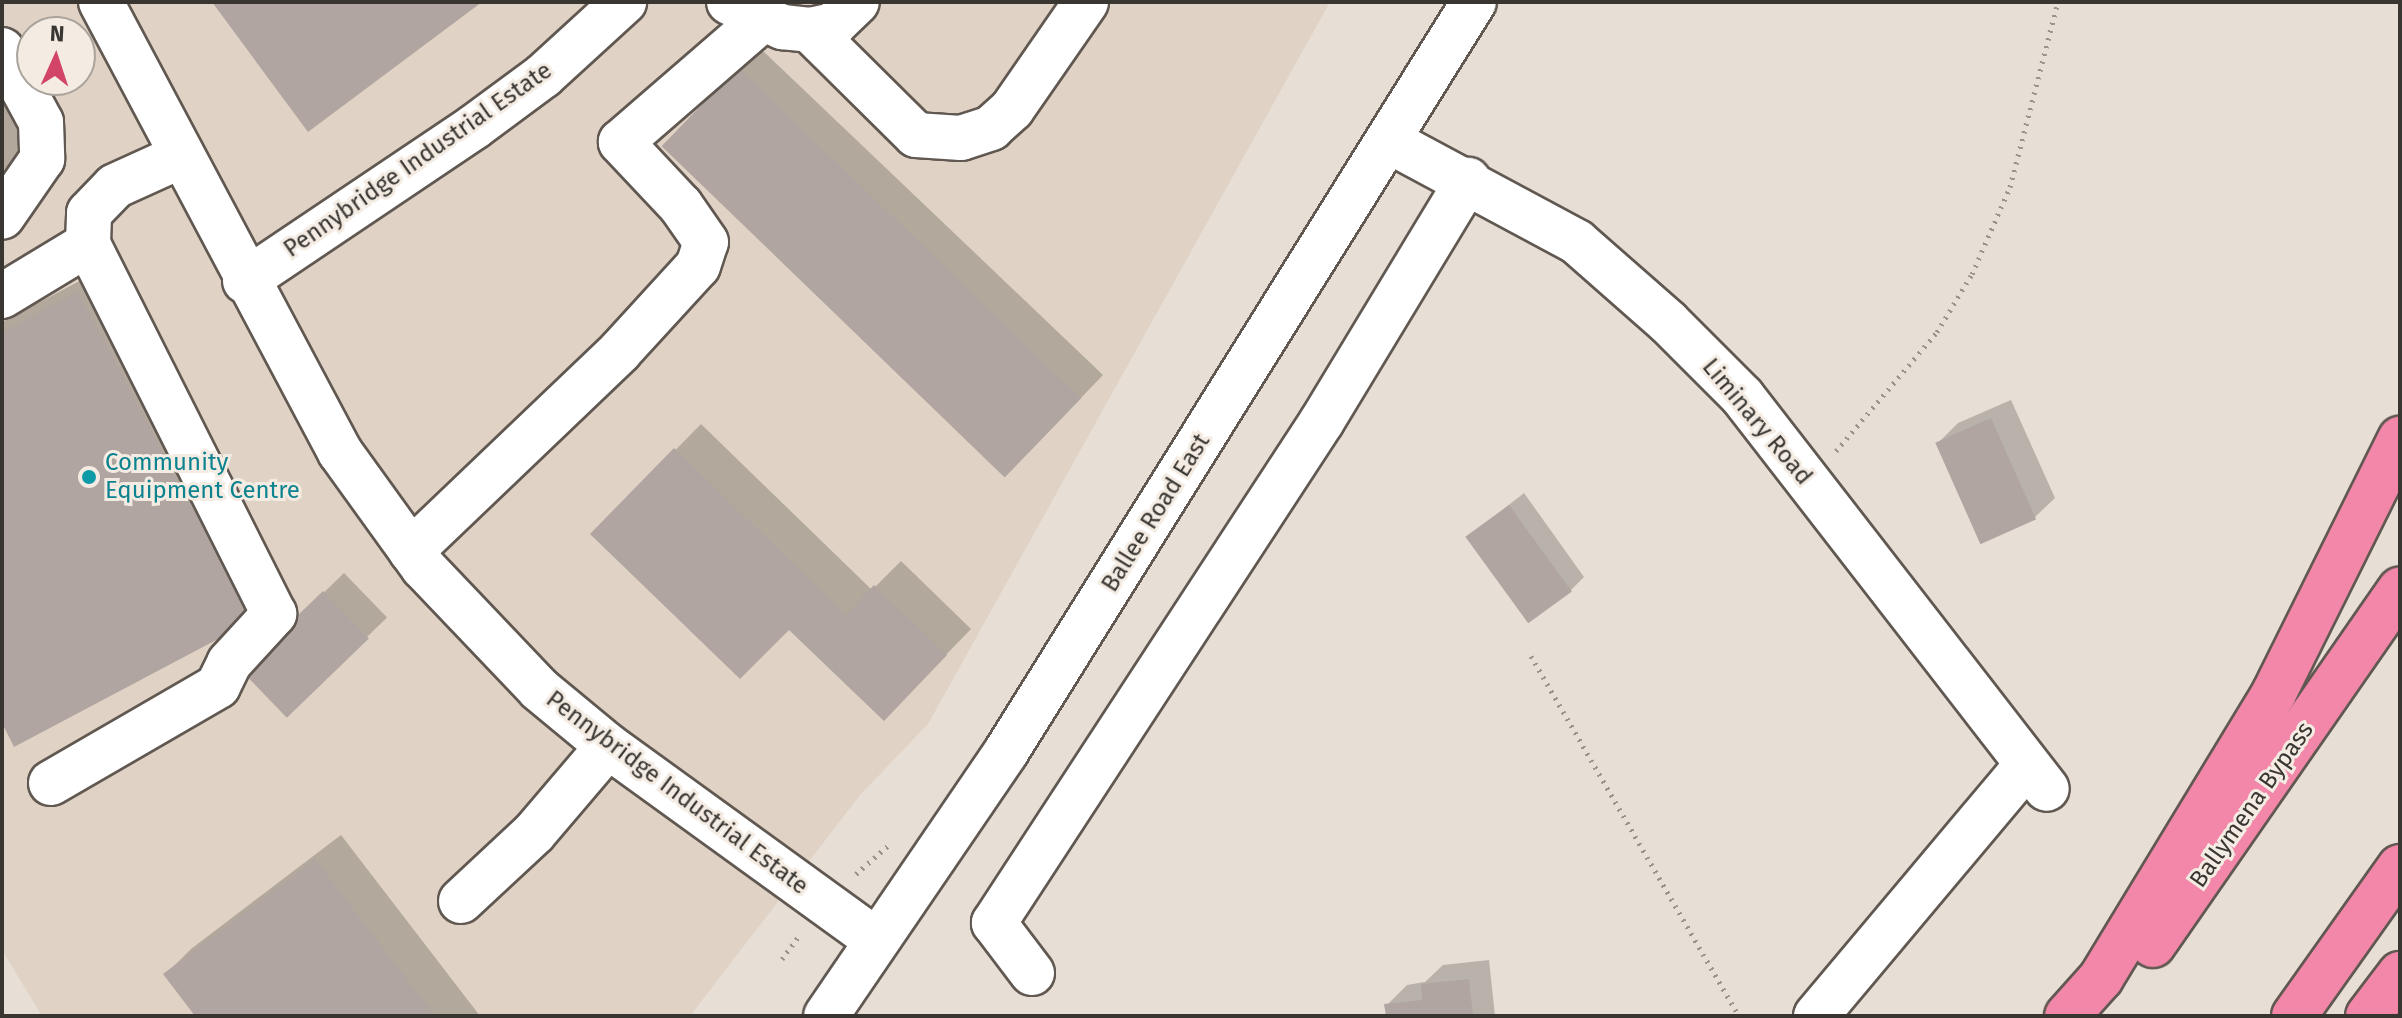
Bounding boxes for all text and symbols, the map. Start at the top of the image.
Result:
north arrow [16,16,96,96]
text: N [49,20,65,47]
street label: Pennybridge Industrial Estate [278,56,558,264]
street label: Liminary Road [1696,353,1818,491]
street label: Ballee Road East [1096,429,1216,597]
place label: Community Equipment Centre [105,449,300,505]
marker: Community Equipment Centre [80,468,98,486]
street label: Pennybridge Industrial Estate [540,685,814,901]
street label: Ballymena Bypass [2184,717,2320,893]

